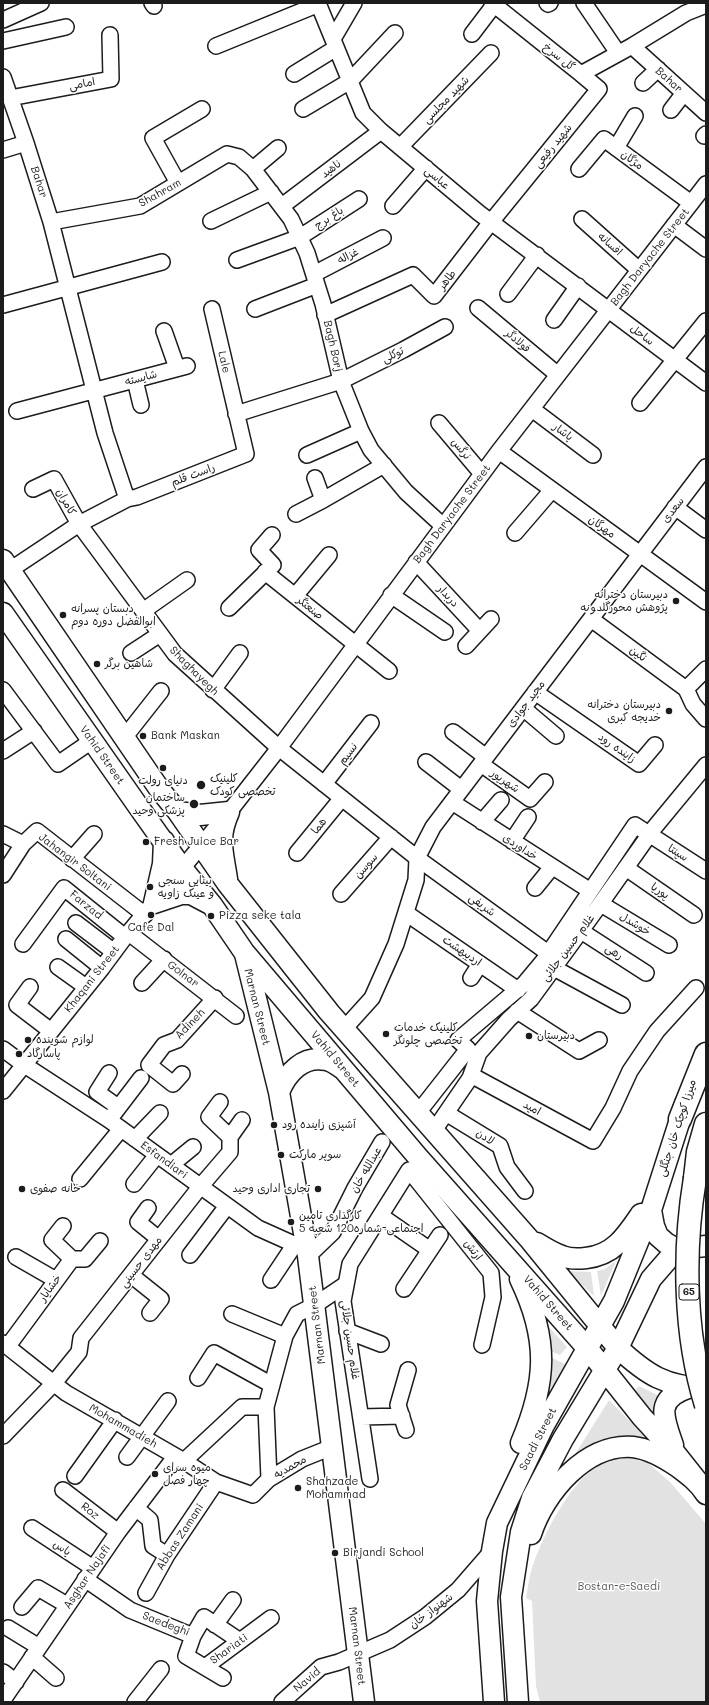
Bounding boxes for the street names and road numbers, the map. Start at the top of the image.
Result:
street label: گل سرخ [540,40,578,74]
street label: Bahar [653,64,685,96]
street label: شهید مجلسی [420,73,472,127]
street label: امامی [68,75,96,93]
street label: شهید رفیعی [531,121,575,171]
street label: مژگان [618,148,646,172]
street label: ناهید [318,157,344,181]
street label: عباسی [422,164,452,192]
street label: Bahar [28,165,50,199]
street label: Shahram [136,176,184,210]
street label: باغ برج [312,204,346,232]
street label: Bagh Daryache Street [608,206,692,308]
street label: افسانه [595,230,625,258]
street label: غزاله [335,245,361,267]
street label: طاهر [435,267,459,293]
street label: Bagh Borj [321,319,345,373]
street label: ساحل [627,322,657,348]
street label: فولادگر [503,327,533,355]
street label: توکلی [380,344,406,366]
street label: Lale [215,350,233,374]
street label: شایسته [123,367,159,389]
street label: یاشار [550,420,576,444]
street label: نرگس [448,436,474,462]
street label: راست قلم [169,461,217,489]
street label: Bagh Daryache Street [411,462,493,566]
street label: کامران [53,486,79,518]
street label: سعدی [659,495,687,525]
street label: مهرگان [586,513,618,541]
street label: دربدار [434,582,462,610]
street label: صنعتگر [294,593,326,623]
street label: نگین [627,643,649,665]
street label: Shaghayegh [167,644,221,698]
street label: مجید جوادی [504,678,548,730]
street label: Vahid Street [77,723,127,787]
street label: زاینده رود [596,730,638,766]
street label: نسیم [336,740,360,768]
street label: شهریور [488,766,522,796]
street label: هما [308,815,330,837]
street label: Jahangir Soltani [36,830,114,894]
street label: خداوردی [500,831,540,863]
street label: سپنتا [665,842,691,864]
street label: سوسن [351,851,381,881]
street label: پوریا [648,880,672,902]
street label: Farzad [67,888,105,922]
street label: شریفی [466,891,498,919]
street label: خوشدل [617,910,653,938]
street label: غلام حسین جلائی [539,912,597,984]
street label: اردیبهشت [440,933,484,969]
street label: رهی [603,941,625,963]
street label: Khaqani Street [62,943,122,1015]
street label: Golnar [165,958,201,990]
street label: Marnan Street [241,967,273,1047]
street label: Adineh [172,1006,208,1042]
street label: Vahid Street [308,1028,362,1090]
street label: میرزا کوچک خان جنگلی [655,1078,699,1178]
street label: امید [521,1098,543,1118]
street label: لادن [473,1126,497,1148]
street label: Esfandiari [138,1139,190,1181]
street label: عبدالله خان [348,1145,384,1195]
street label: مهدی حسینی [117,1234,165,1290]
street label: ارتش [461,1237,485,1263]
street label: خشایار [36,1272,64,1304]
street label: Vahid Street [520,1273,576,1333]
road number: 65 [679,1284,699,1300]
street label: Marnan Street [306,1285,328,1365]
street label: غلام حسین جلائی [338,1299,362,1381]
street label: Mohammadieh [87,1401,159,1451]
street label: Saadi Street [517,1405,559,1473]
street label: محمدیه [271,1453,309,1481]
street label: Roz [78,1500,102,1522]
street label: Abbas Zamani [154,1501,206,1573]
street label: یاس [51,1537,73,1559]
street label: Asghar Najafi [61,1542,113,1612]
street label: شهنواز خان [407,1590,455,1632]
street label: Marnan Street [346,1606,368,1686]
street label: Saedeghi [140,1609,192,1639]
street label: Shariati [208,1631,250,1667]
street label: Navid [291,1665,323,1695]

